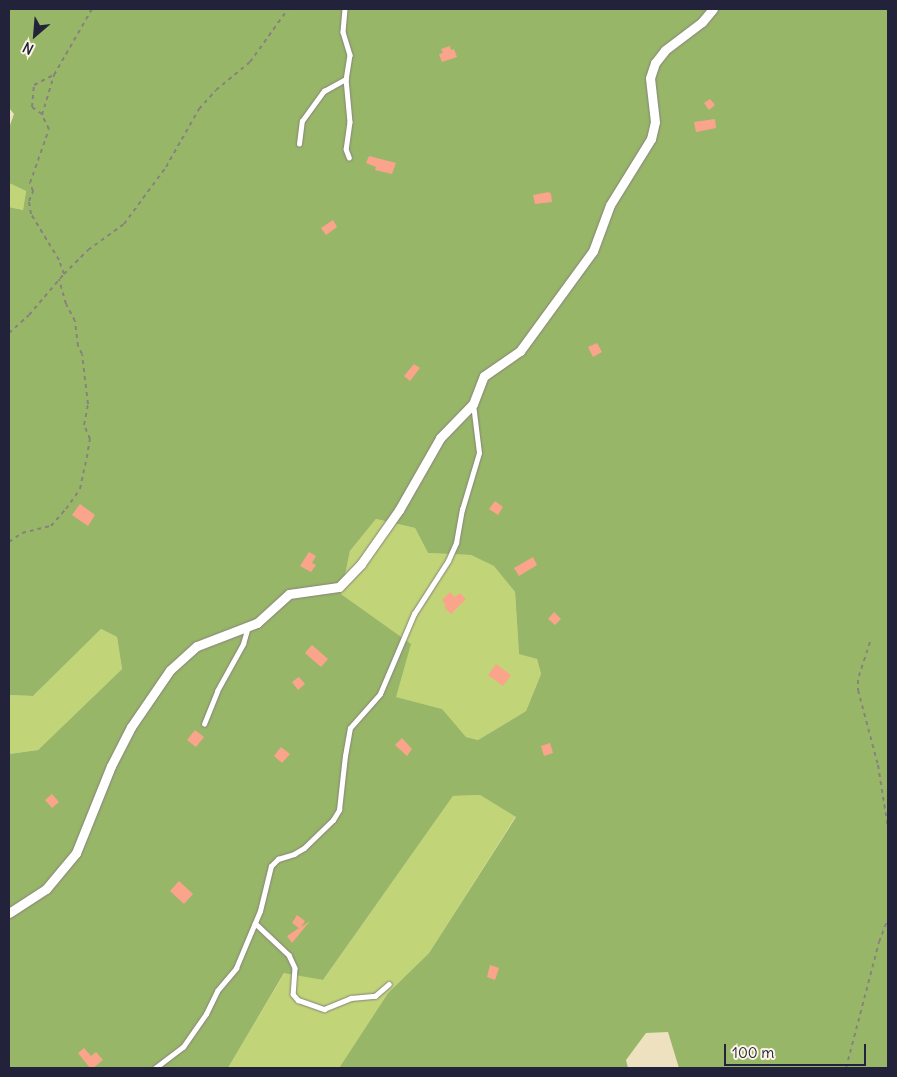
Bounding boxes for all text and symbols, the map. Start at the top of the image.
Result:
north arrow [10,10,60,60]
text: N [20,38,37,59]
scale bar [727,1034,870,1066]
text: 100 m [732,1043,774,1062]

